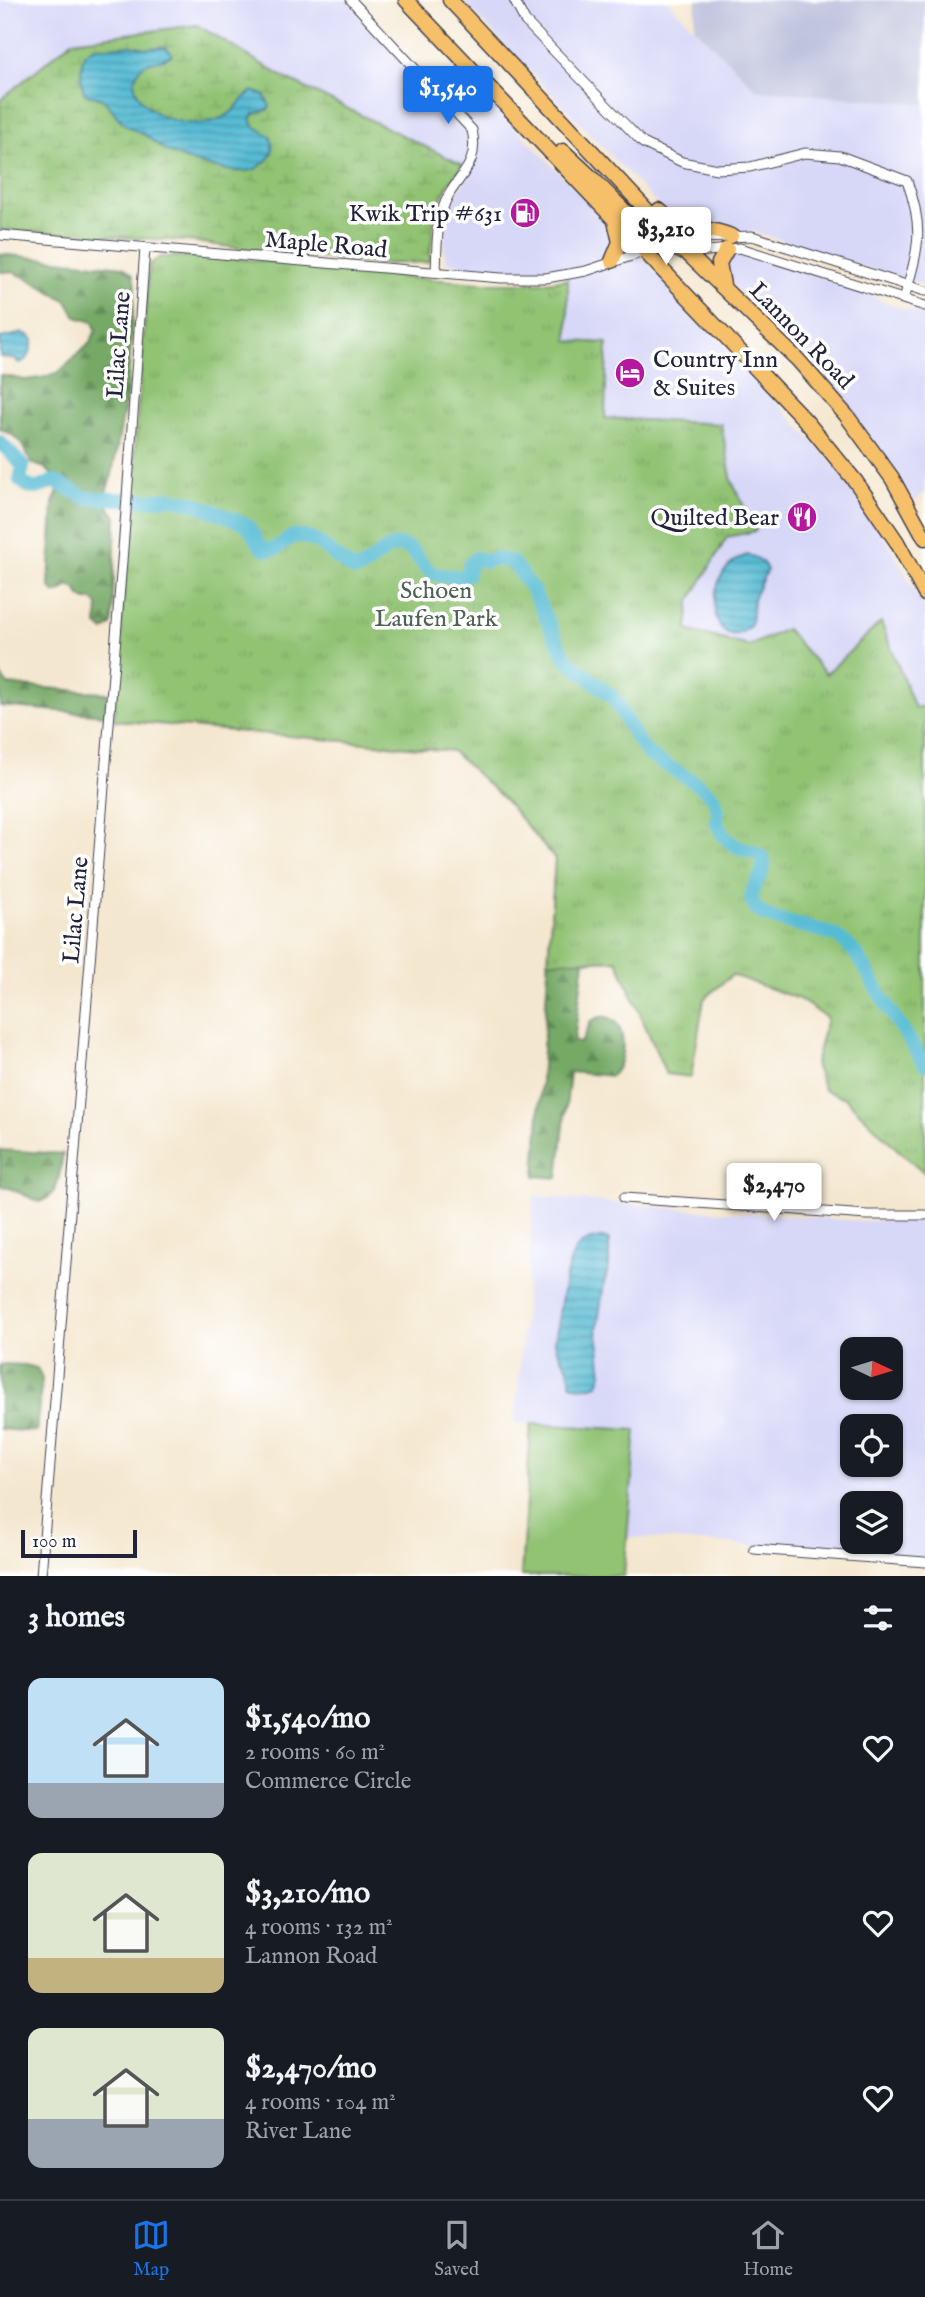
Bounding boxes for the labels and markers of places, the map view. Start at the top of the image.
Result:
pin: $1,540 [391,66,505,126]
fuel station icon: Kwik Trip #631 [508,196,542,230]
place label: Kwik Trip #631 [349,199,502,230]
pin: $3,210 [609,208,723,267]
place label: Country Inn & Suites [653,345,778,404]
hotel icon: Country Inn & Suites [613,356,647,390]
restaurant icon: Quilted Bear [785,500,819,534]
place label: Quilted Bear [651,503,779,534]
pin: $2,470 [717,1164,831,1223]

